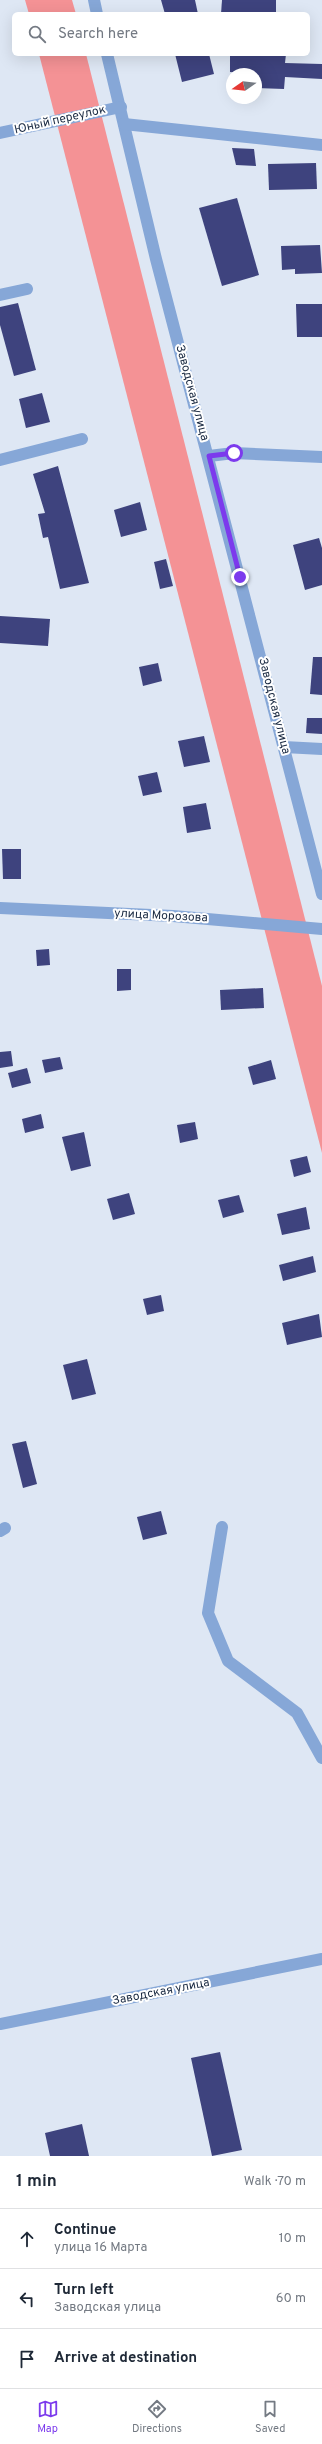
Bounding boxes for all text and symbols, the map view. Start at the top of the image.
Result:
search box [12,12,310,56]
icon: search [26,23,48,45]
text: Search here [58,25,138,44]
north arrow [226,68,262,104]
street label: Юный переулок [13,102,107,138]
street label: Заводская улица [171,343,213,443]
route start [225,444,243,462]
route end [231,568,249,586]
street label: Заводская улица [254,656,294,756]
street label: улица Морозова [114,906,208,926]
street label: Заводская улица [111,1975,211,2009]
text: 1 min [16,2171,57,2193]
text: Walk · 70 m [244,2174,306,2190]
text: Continue [54,2221,116,2240]
icon: ahead [16,2228,38,2250]
text: 10 m [279,2231,306,2247]
text: улица 16 Марта [54,2240,147,2256]
text: Turn left [54,2281,114,2300]
icon: left [16,2288,38,2310]
text: 60 m [276,2291,306,2307]
text: Заводская улица [54,2300,161,2316]
icon: arrive [16,2348,38,2370]
text: Arrive at destination [54,2349,197,2368]
tab: Map [37,2398,59,2436]
tab: Directions [132,2398,182,2436]
tab: Saved [255,2398,285,2436]

